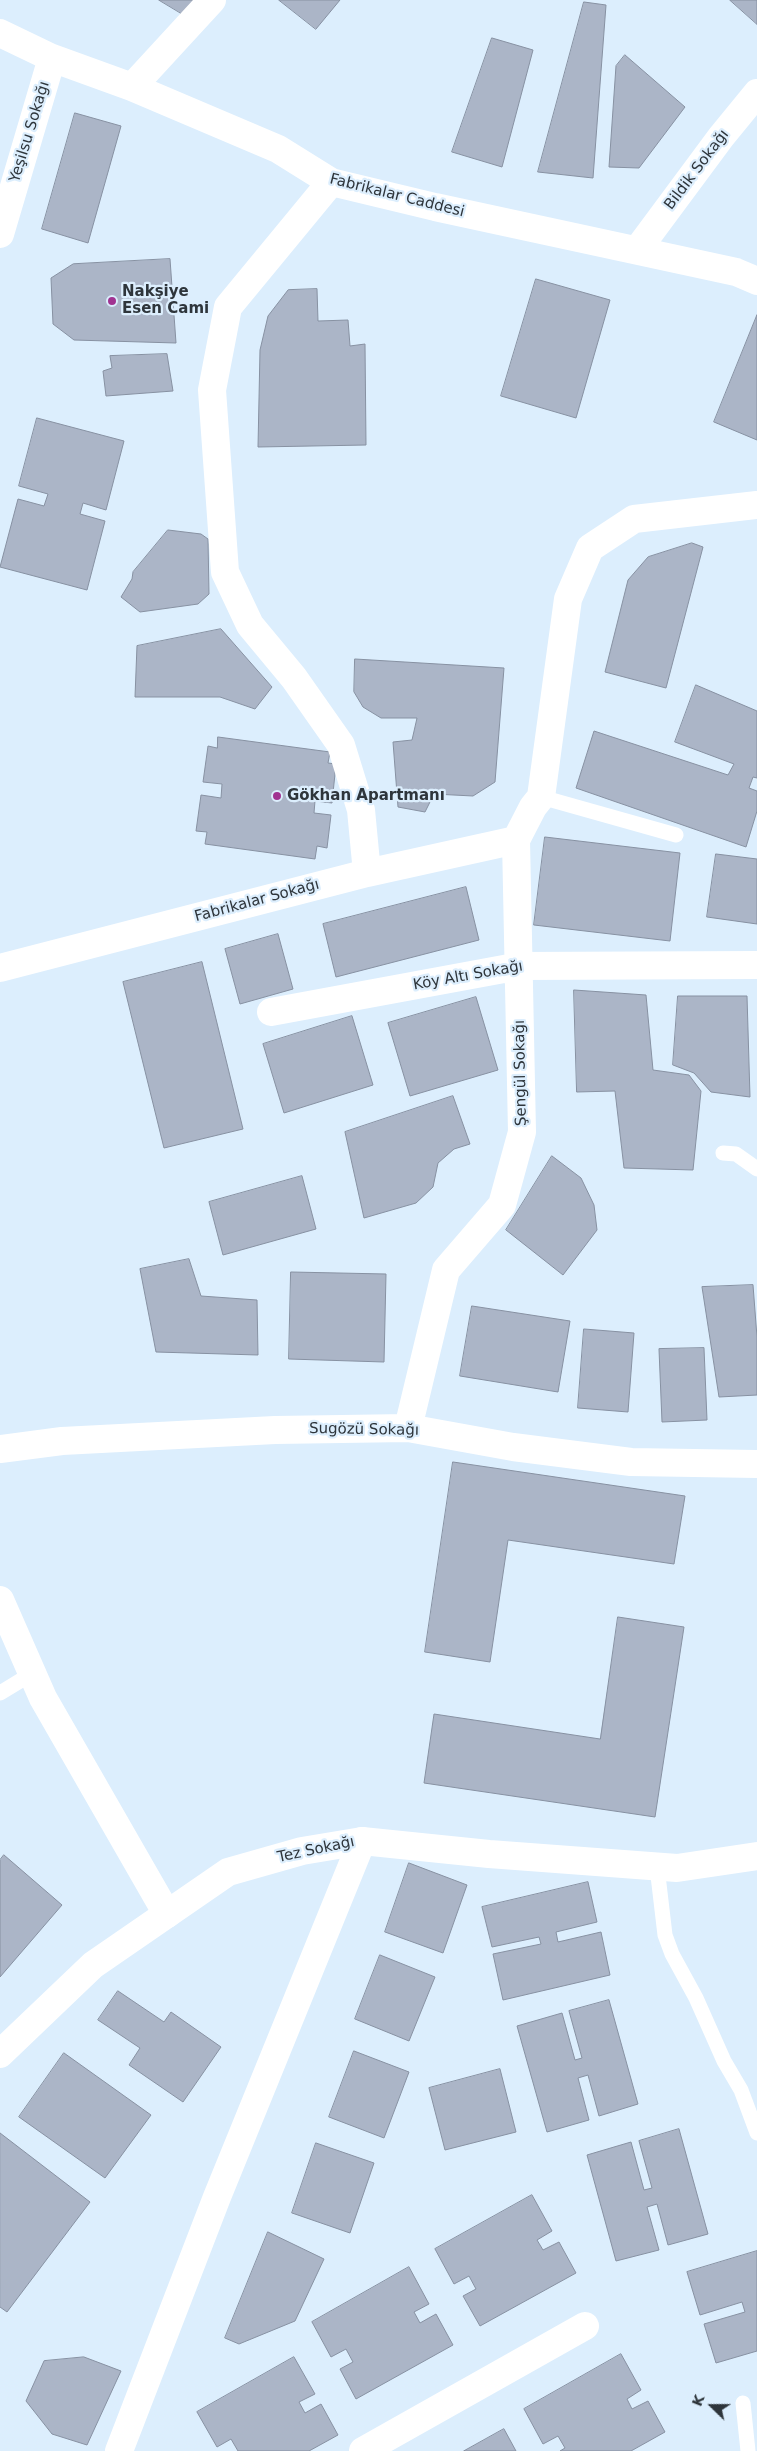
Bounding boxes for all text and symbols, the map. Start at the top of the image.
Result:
street label: Yeşilsu Sokağı [6,79,54,185]
street label: Bildik Sokağı [661,126,733,214]
street label: Fabrikalar Caddesi [328,171,466,221]
place label: Nakşiye Esen Cami [122,283,209,318]
marker: Nakşiye Esen Cami [106,295,118,307]
place label: Gökhan Apartmanı [287,787,445,805]
marker: Gökhan Apartmanı [271,790,283,802]
street label: Fabrikalar Sokağı [193,876,321,926]
street label: Köy Altı Sokağı [412,957,524,995]
street label: Şengül Sokağı [511,1020,531,1126]
street label: Sugözü Sokağı [309,1420,419,1440]
street label: Tez Sokağı [276,1833,356,1867]
north arrow [687,2381,737,2431]
text: K [689,2392,708,2408]

